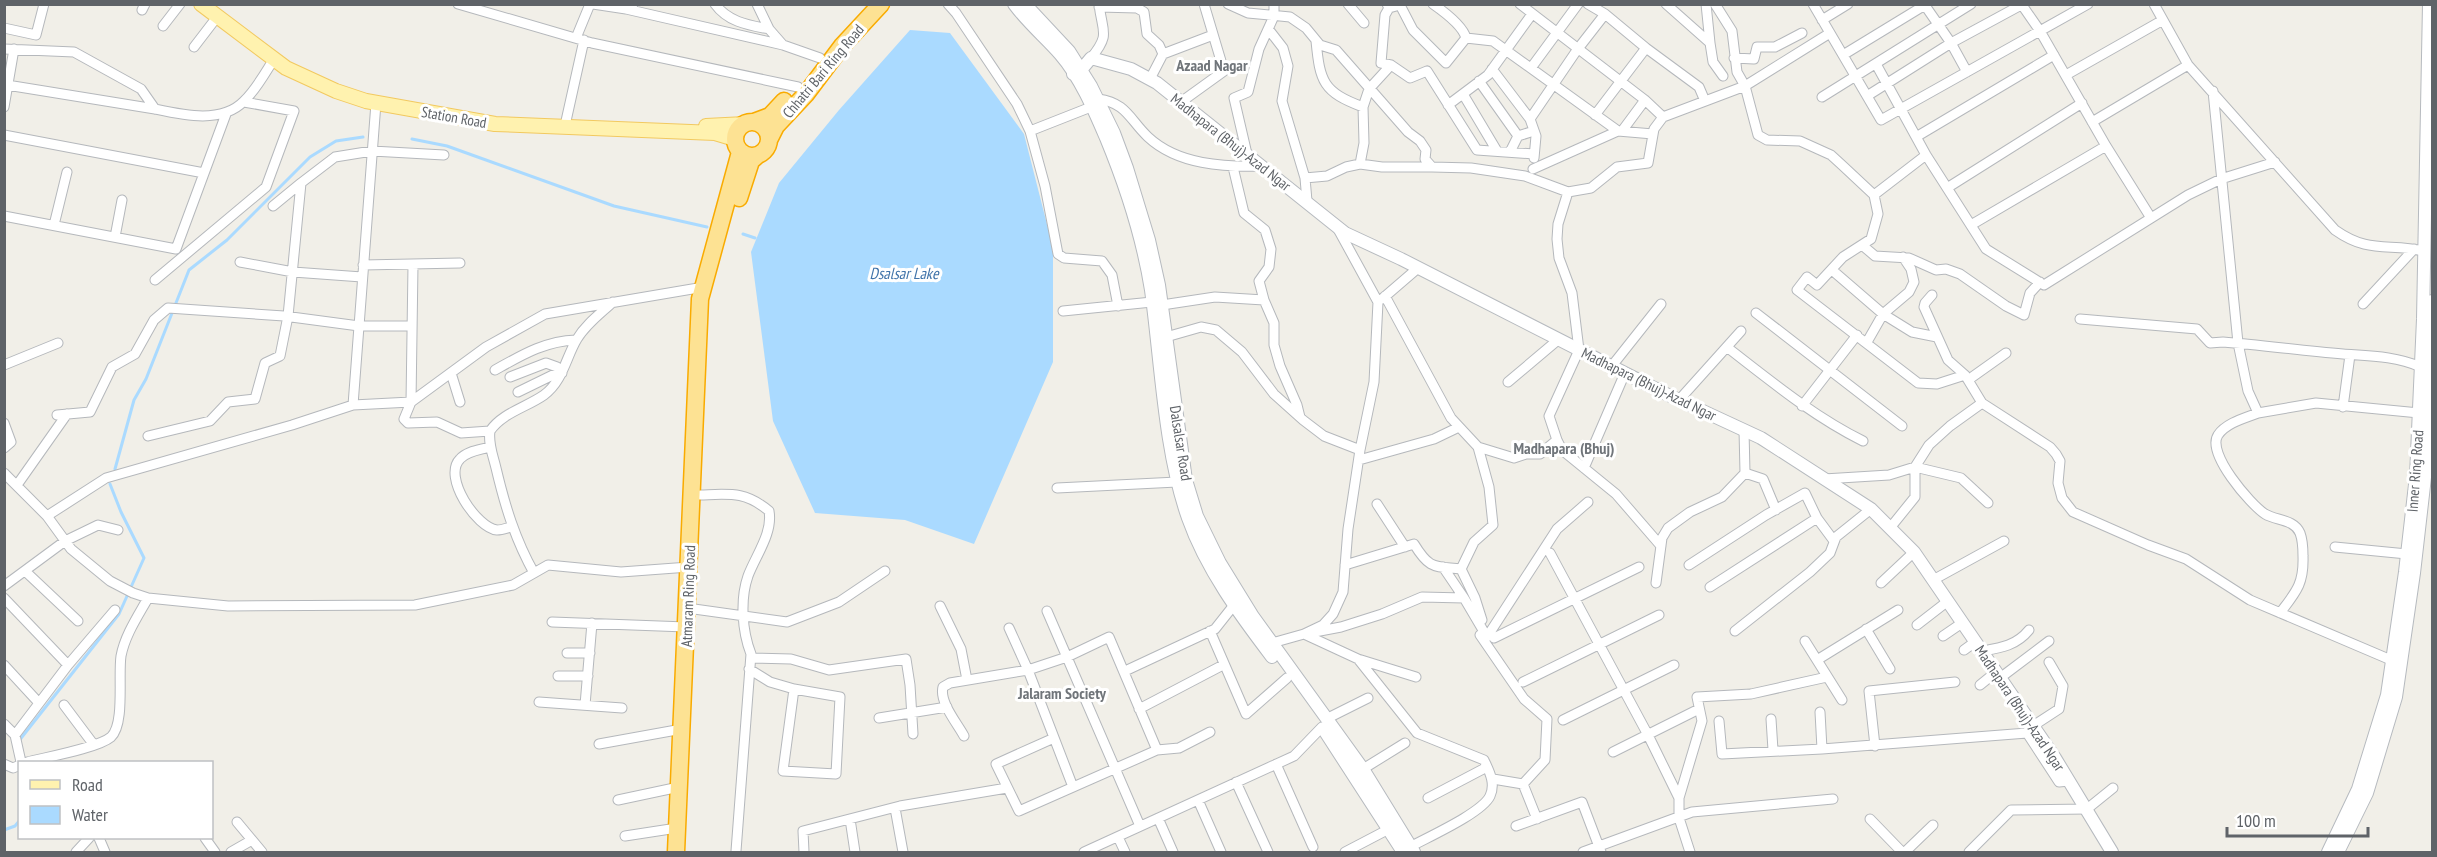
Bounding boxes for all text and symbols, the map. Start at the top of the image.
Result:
street label: Chhatri Bari Ring Road [778,20,868,122]
district label: Azaad Nagar [1175,55,1248,75]
street label: Madhapara (Bhuj)-Azad Ngar [1167,89,1296,196]
street label: Station Road [420,102,488,132]
water label: Dsalsar Lake [870,263,940,283]
street label: Madhapara (Bhuj)-Azad Ngar [1578,343,1720,425]
street label: Dalsalsar Road [1166,404,1196,482]
street label: Inner Ring Road [2403,429,2427,513]
district label: Madhapara (Bhuj) [1513,438,1615,458]
street label: Atmaram Ring Road [677,545,699,647]
street label: Madhapara (Bhuj)-Azad Ngar [1971,641,2070,775]
district label: Jalaram Society [1017,683,1107,703]
legend [18,761,213,839]
text: Road [72,773,103,796]
scale bar [2227,800,2368,838]
text: Water [72,803,108,826]
text: 100 m [2236,809,2276,832]

